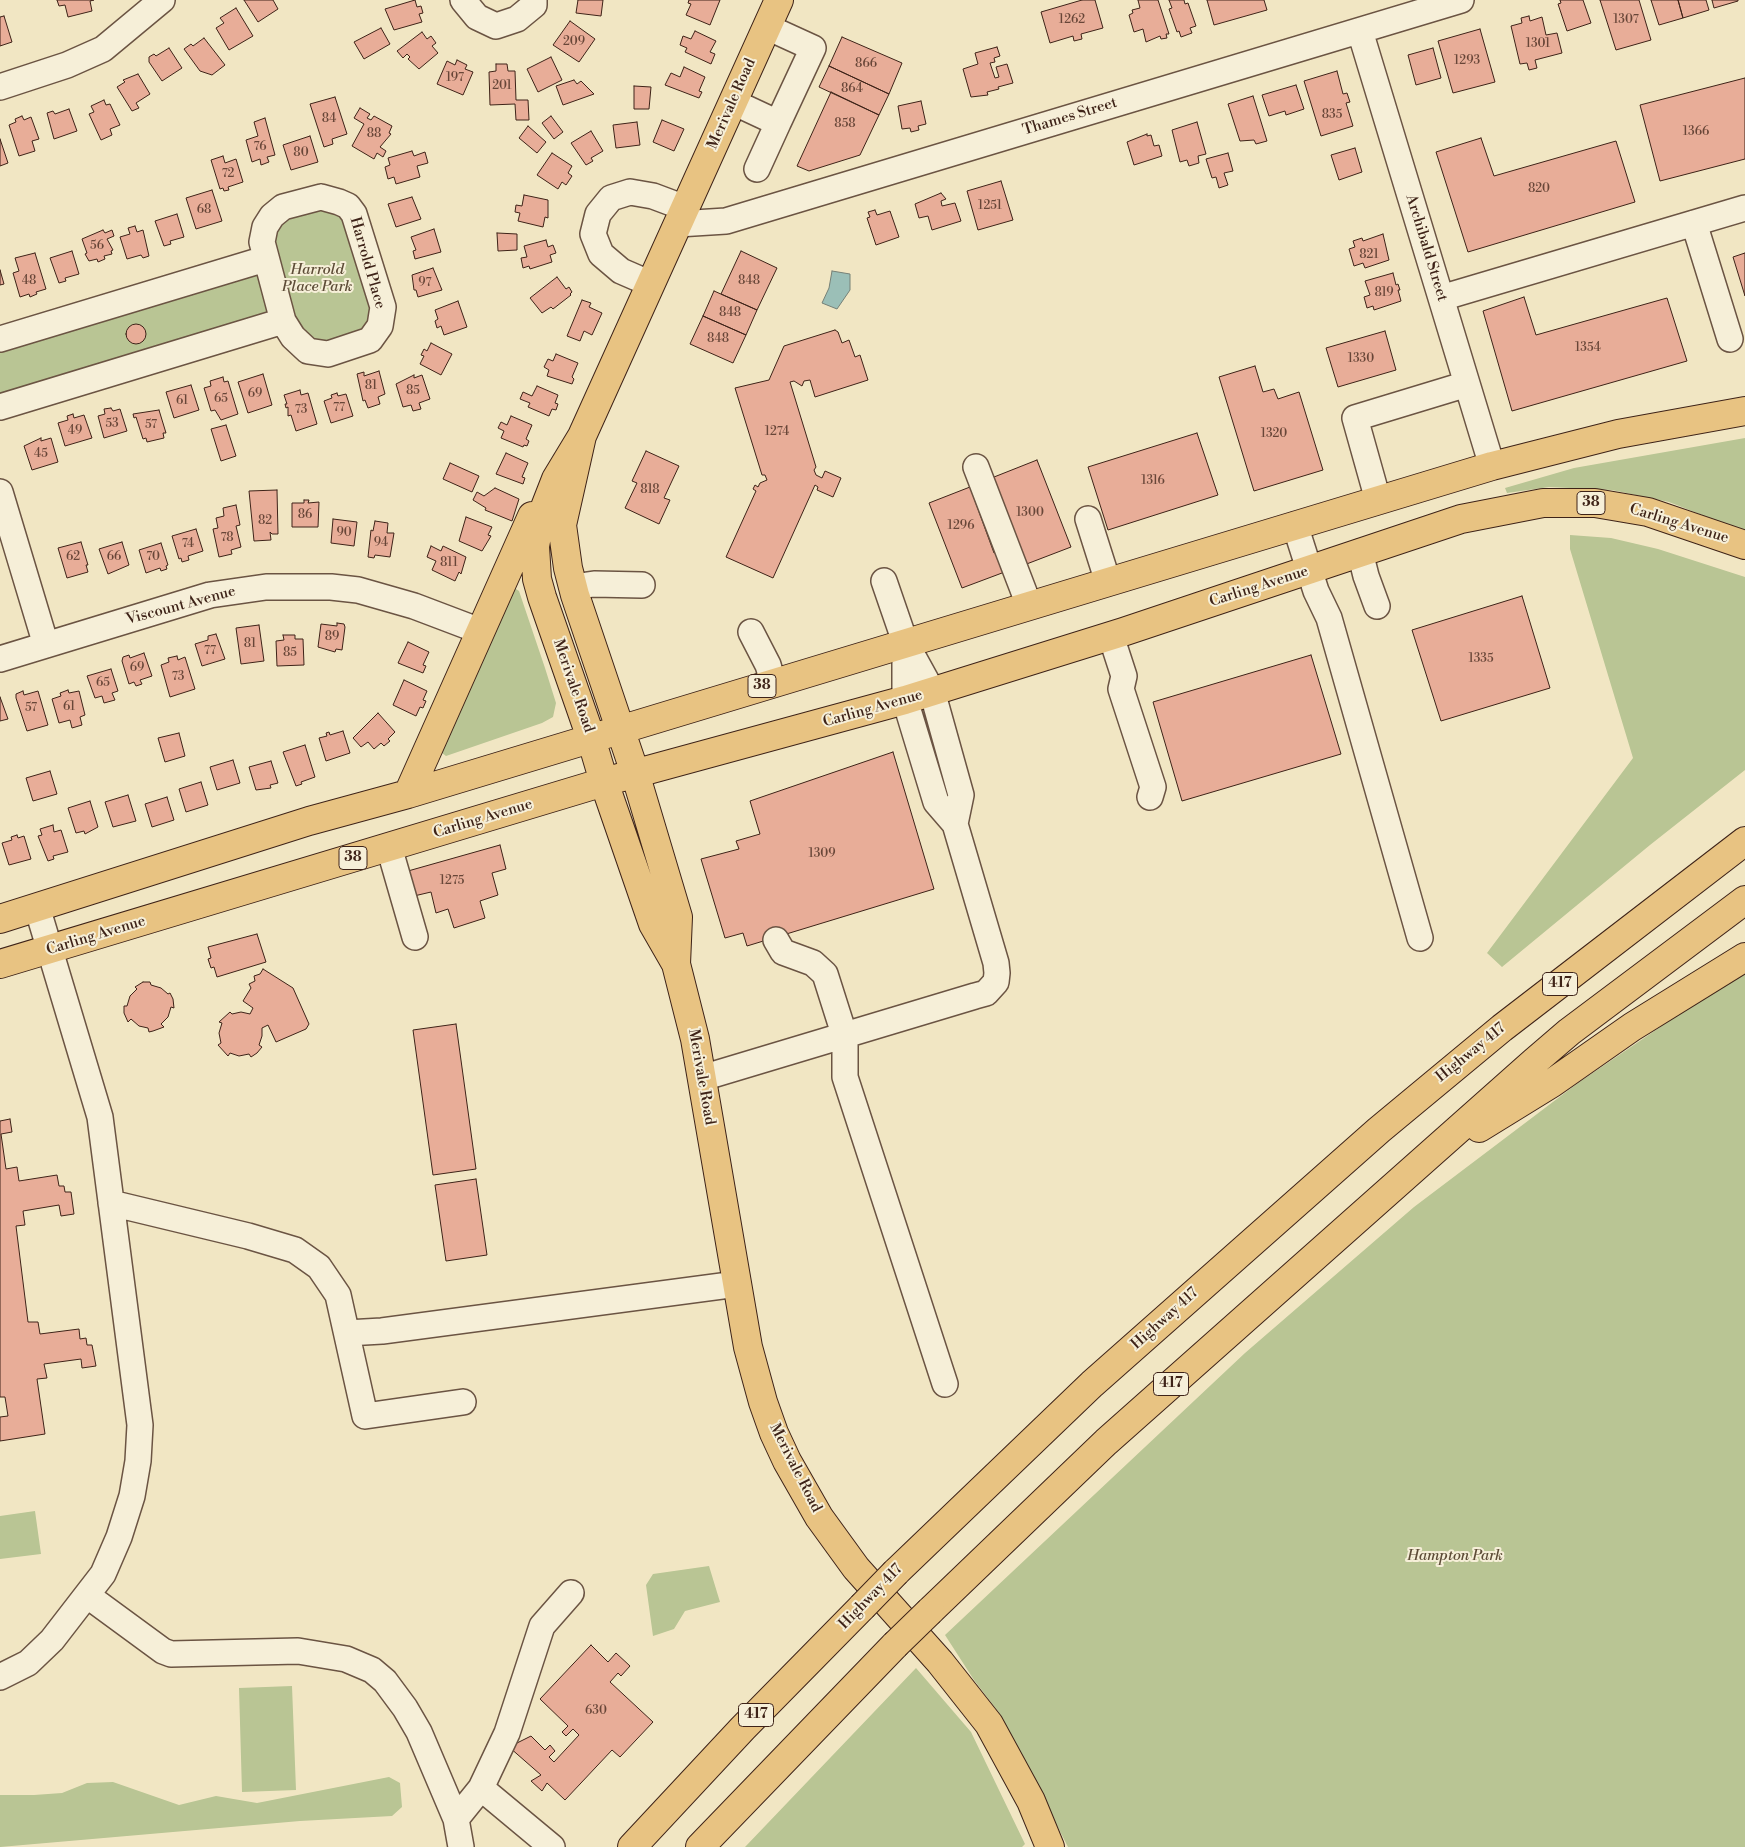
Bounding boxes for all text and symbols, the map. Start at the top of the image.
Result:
house number: 1262 [1059,13,1085,27]
house number: 1307 [1613,13,1639,27]
house number: 209 [563,35,585,49]
house number: 1301 [1526,37,1550,51]
house number: 1293 [1454,54,1480,68]
street label: Merivale Road [704,56,760,152]
house number: 866 [855,57,877,71]
house number: 197 [446,71,464,85]
house number: 201 [492,79,512,93]
house number: 864 [841,82,863,96]
street label: Thames Street [1021,94,1119,140]
house number: 835 [1322,108,1342,122]
house number: 84 [322,112,336,126]
house number: 858 [834,117,856,131]
house number: 1366 [1683,125,1709,139]
house number: 88 [367,127,381,141]
house number: 76 [254,140,266,154]
house number: 80 [293,146,309,160]
house number: 72 [222,167,234,181]
house number: 820 [1528,182,1550,196]
street label: Archibald Street [1401,192,1451,304]
house number: 1251 [978,199,1002,213]
house number: 68 [197,203,211,217]
street label: Harrold Place [345,215,389,311]
house number: 56 [90,239,104,253]
house number: 821 [1359,248,1379,262]
park label: Harrold Place Park [282,261,352,296]
house number: 48 [22,274,36,288]
house number: 848 [738,274,760,288]
house number: 97 [418,276,432,290]
house number: 819 [1374,286,1394,300]
house number: 848 [719,306,741,320]
house number: 848 [707,332,729,346]
house number: 1354 [1575,341,1601,355]
house number: 1330 [1348,352,1374,366]
house number: 81 [365,379,377,393]
house number: 85 [406,384,420,398]
house number: 69 [248,387,262,401]
house number: 65 [214,392,228,406]
house number: 61 [176,394,188,408]
house number: 77 [333,401,345,415]
house number: 73 [295,403,307,417]
house number: 53 [105,417,119,431]
house number: 57 [145,418,157,432]
house number: 49 [68,424,82,438]
house number: 1274 [765,425,789,439]
house number: 1320 [1261,427,1287,441]
house number: 45 [34,447,48,461]
house number: 1316 [1141,474,1165,488]
house number: 818 [640,483,660,497]
road number: 38 [1577,492,1605,514]
street label: Carling Avenue [1627,500,1731,548]
house number: 1300 [1016,506,1044,520]
house number: 86 [298,508,312,522]
house number: 82 [258,514,272,528]
house number: 1296 [948,519,974,533]
house number: 90 [336,526,352,540]
house number: 78 [220,531,234,545]
house number: 94 [374,536,388,550]
house number: 74 [182,537,194,551]
house number: 62 [66,550,80,564]
house number: 66 [107,550,121,564]
house number: 70 [146,550,160,564]
house number: 811 [440,556,458,570]
street label: Carling Avenue [1207,563,1311,611]
street label: Viscount Avenue [124,583,238,629]
house number: 89 [325,630,339,644]
house number: 81 [244,637,256,651]
street label: Merivale Road [549,637,597,735]
house number: 77 [204,644,216,658]
house number: 85 [283,646,297,660]
house number: 1335 [1468,652,1494,666]
house number: 69 [130,661,144,675]
house number: 73 [172,670,184,684]
road number: 38 [748,674,776,698]
house number: 65 [96,676,110,690]
street label: Carling Avenue [821,686,925,732]
house number: 61 [63,700,75,714]
house number: 57 [25,701,37,715]
street label: Carling Avenue [431,795,535,843]
road number: 38 [339,846,367,870]
house number: 1309 [808,847,836,861]
house number: 1275 [440,874,464,888]
street label: Carling Avenue [44,912,148,960]
road number: 417 [1542,972,1578,996]
street label: Highway 417 [1433,1020,1509,1086]
street label: Merivale Road [684,1027,718,1127]
street label: Highway 417 [1128,1284,1202,1354]
road number: 417 [1154,1372,1188,1396]
street label: Merivale Road [765,1420,825,1516]
park label: Hampton Park [1407,1547,1503,1565]
street label: Highway 417 [835,1561,907,1633]
house number: 630 [585,1704,607,1718]
road number: 417 [738,1704,774,1726]

